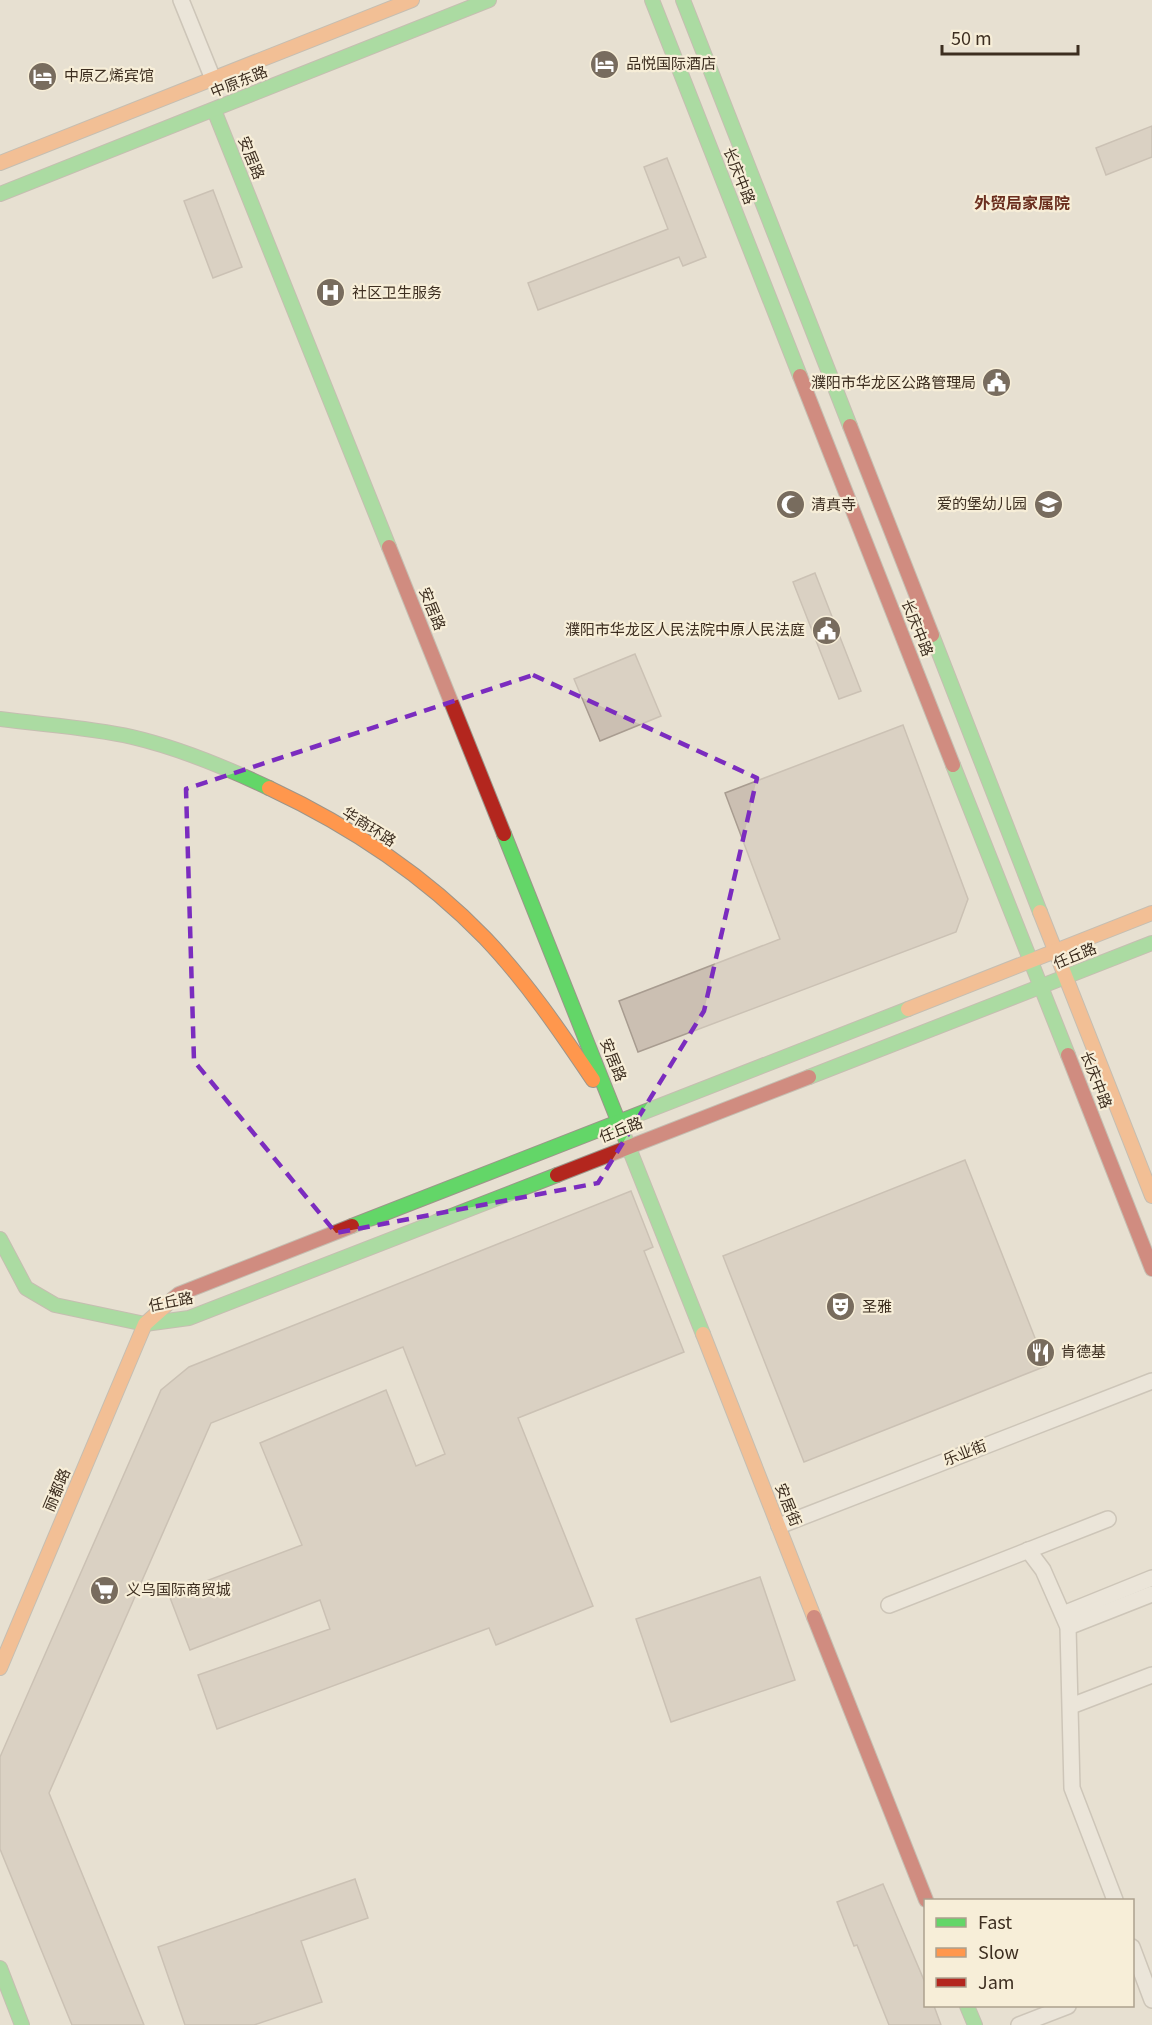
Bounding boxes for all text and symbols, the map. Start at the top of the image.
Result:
scale bar [942,18,1078,56]
text: 50 m [951,24,992,50]
hotel icon: 品悦国际酒店 [589,48,621,80]
place label: 品悦国际酒店 [626,52,716,73]
hotel icon: 中原乙烯宾馆 [27,60,59,92]
street label: 中原东路 [207,60,270,102]
place label: 中原乙烯宾馆 [64,64,154,85]
street label: 安居路 [234,133,271,182]
street label: 长庆中路 [719,144,761,207]
district label: 外贸局家属院 [974,190,1070,214]
hospital icon: 社区卫生服务 [315,277,347,309]
place label: 社区卫生服务 [352,281,442,302]
public building icon: 濮阳市华龙区公路管理局 [981,367,1013,399]
place label: 濮阳市华龙区公路管理局 [811,371,976,392]
school or university icon: 爱的堡幼儿园 [1032,488,1064,520]
mosque icon: 清真寺 [774,489,806,521]
place label: 爱的堡幼儿园 [937,492,1027,513]
place label: 清真寺 [811,493,856,514]
street label: 安居路 [415,584,452,633]
street label: 长庆中路 [897,596,939,659]
public building icon: 濮阳市华龙区人民法院中原人民法庭 [810,614,842,646]
place label: 濮阳市华龙区人民法院中原人民法庭 [565,618,805,639]
street label: 华商环路 [339,801,401,851]
street label: 任丘路 [1050,936,1099,973]
street label: 安居路 [596,1035,633,1084]
street label: 长庆中路 [1077,1048,1118,1111]
street label: 任丘路 [596,1111,645,1146]
street label: 任丘路 [147,1286,195,1315]
theatre icon: 圣雅 [825,1291,857,1323]
place label: 圣雅 [862,1295,892,1316]
restaurant icon: 肯德基 [1024,1336,1056,1368]
place label: 肯德基 [1061,1340,1106,1361]
street label: 乐业街 [940,1434,989,1469]
street label: 丽都路 [37,1465,74,1514]
street label: 安居街 [771,1480,808,1529]
supermarket icon: 义乌国际商贸城 [89,1574,121,1606]
place label: 义乌国际商贸城 [126,1578,231,1599]
legend [924,1899,1134,2007]
text: Fast [978,1908,1012,1934]
text: Slow [978,1938,1019,1964]
text: Jam [978,1968,1014,1994]

